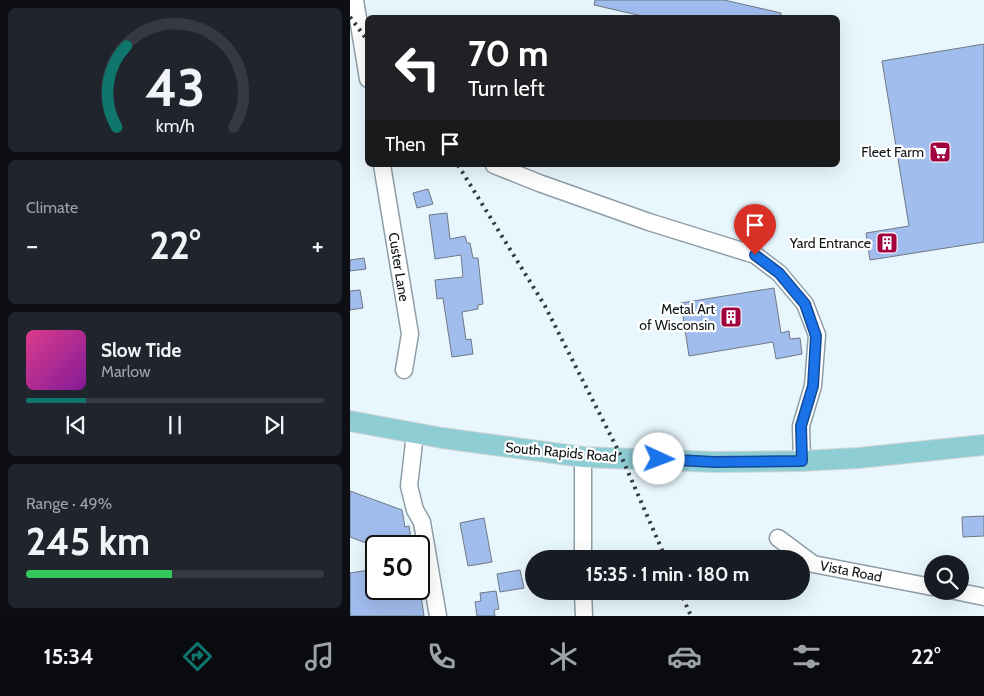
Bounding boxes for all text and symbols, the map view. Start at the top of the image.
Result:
text: 70 m [468,32,549,75]
icon: left [385,35,450,100]
text: 43 [145,56,205,119]
text: Turn left [468,75,545,102]
text: km/h [155,115,195,136]
icon: arrive [436,130,464,158]
text: Then [385,133,426,156]
supermarket icon: Fleet Farm [928,140,952,164]
place label: Fleet Farm [861,143,924,161]
text: Climate [26,198,78,217]
pin [734,204,776,255]
icon: arrive [741,211,769,239]
text: 22° [149,222,201,269]
text: − [26,228,38,262]
text: + [312,228,324,262]
street label: Custer Lane [385,231,413,303]
building icon: Yard Entrance [875,231,899,255]
place label: Yard Entrance [789,234,871,252]
place label: Metal Art of Wisconsin [639,300,715,334]
building icon: Metal Art of Wisconsin [719,305,743,329]
text: Slow Tide [101,339,181,362]
text: Marlow [101,362,151,381]
icon: previous [62,411,90,439]
icon: pause [161,411,189,439]
icon: next [260,411,288,439]
position arrow [632,432,684,484]
street label: South Rapids Road [505,438,617,466]
text: Range · 49% [26,494,112,513]
text: 245 km [26,518,150,565]
speed limit sign: 50 [365,535,430,600]
map controls [924,555,969,600]
button: search [924,555,969,600]
street label: Vista Road [818,556,884,586]
text: 15:35 · 1 min · 180 m [586,563,749,586]
icon: directions [180,639,215,674]
icon: music [302,639,337,674]
icon: phone [424,639,459,674]
icon: climate [546,639,581,674]
icon: car [667,639,702,674]
icon: filters [789,639,824,674]
text: 15:34 [43,643,94,670]
text: 22° [911,643,941,670]

